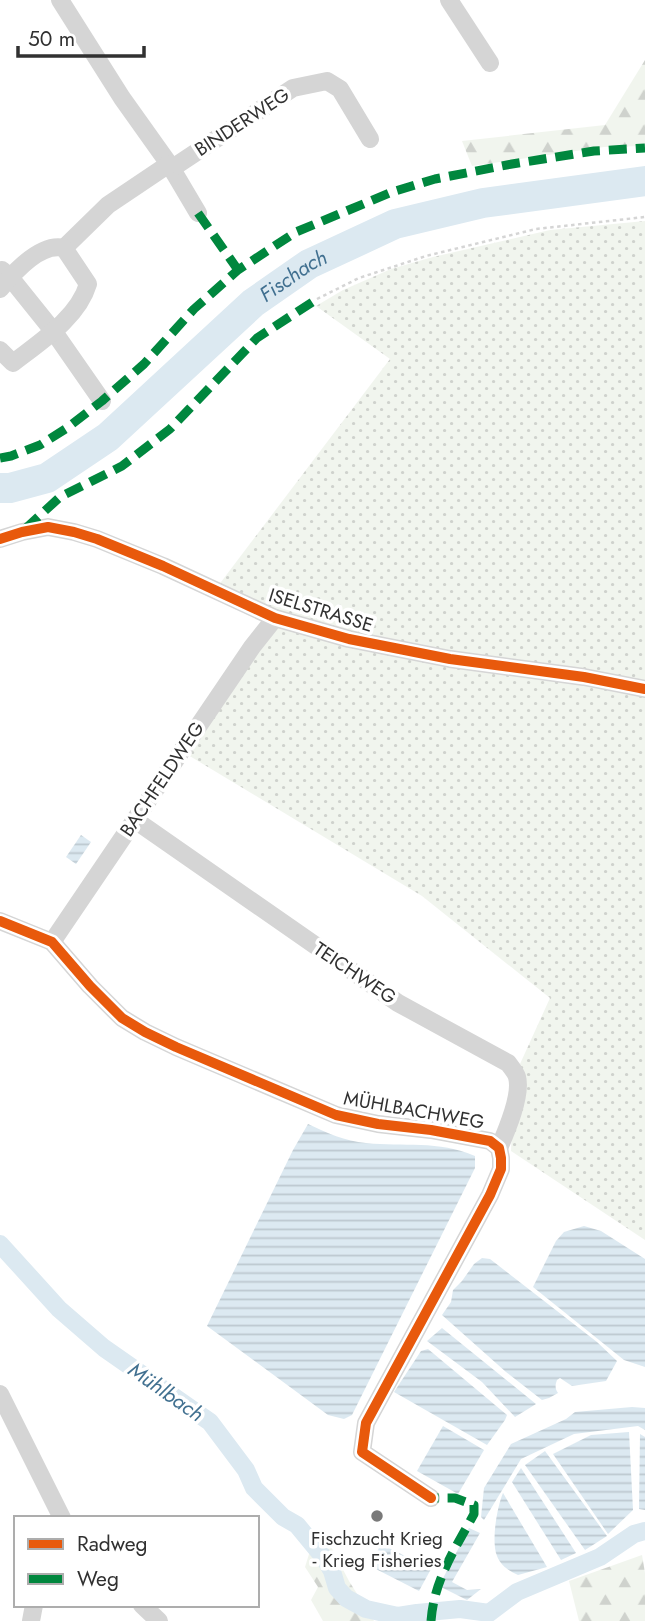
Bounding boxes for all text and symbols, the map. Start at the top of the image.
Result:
scale bar [18,14,144,58]
text: 50 m [28,24,75,54]
street label: BINDERWEG [189,81,295,163]
water label: Fischach [253,243,332,309]
street label: ISELSTRASSE [266,581,376,639]
street label: BACHFELDWEG [113,716,211,842]
street label: TEICHWEG [308,935,402,1011]
street label: MÜHLBACHWEG [342,1084,486,1136]
water label: Mühlbach [122,1355,210,1429]
marker: Fischzucht Krieg - Krieg Fisheries [369,1508,385,1524]
legend [14,1516,259,1607]
place label: Fischzucht Krieg - Krieg Fisheries [311,1525,443,1574]
text: Radweg [77,1529,148,1559]
text: Weg [77,1564,119,1594]

